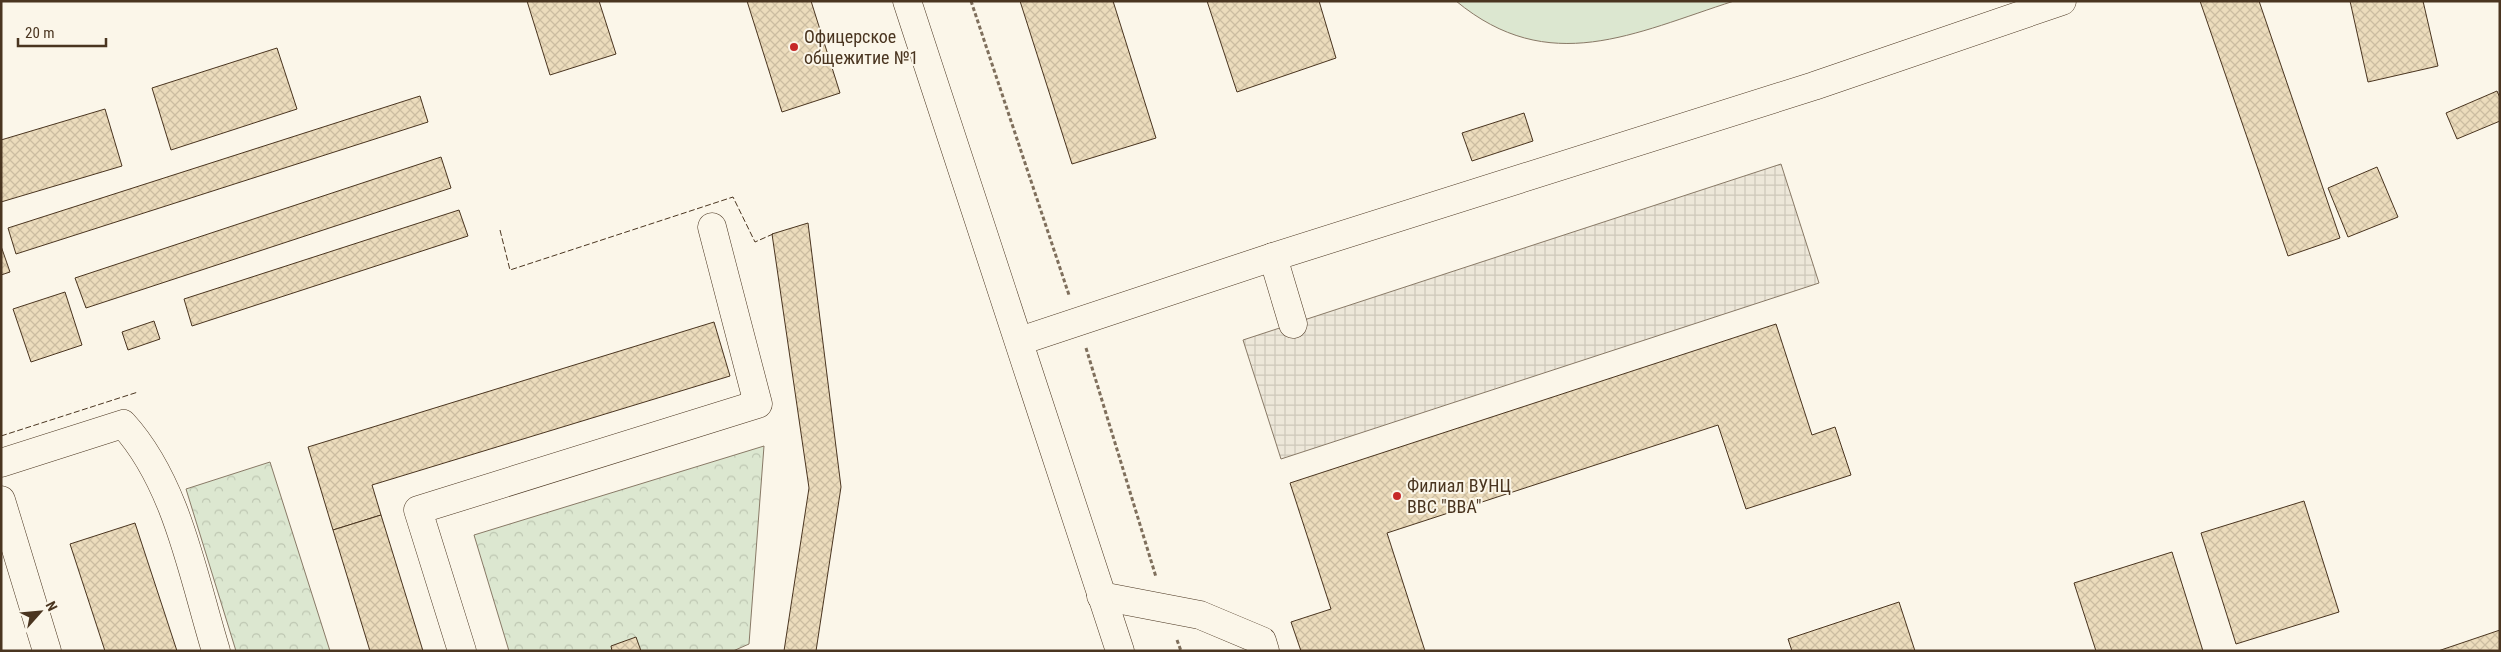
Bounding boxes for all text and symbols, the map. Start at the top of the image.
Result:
scale bar [18,15,105,47]
text: 20 m [25,24,55,42]
place label: Офицерское общежитие №1 [804,26,919,68]
marker: Офицерское общежитие №1 [788,41,800,53]
place label: Филиал ВУНЦ ВВС "ВВА" [1407,475,1511,517]
marker: Филиал ВУНЦ ВВС "ВВА" [1391,490,1403,502]
north arrow [15,587,65,637]
text: N [43,599,61,614]

